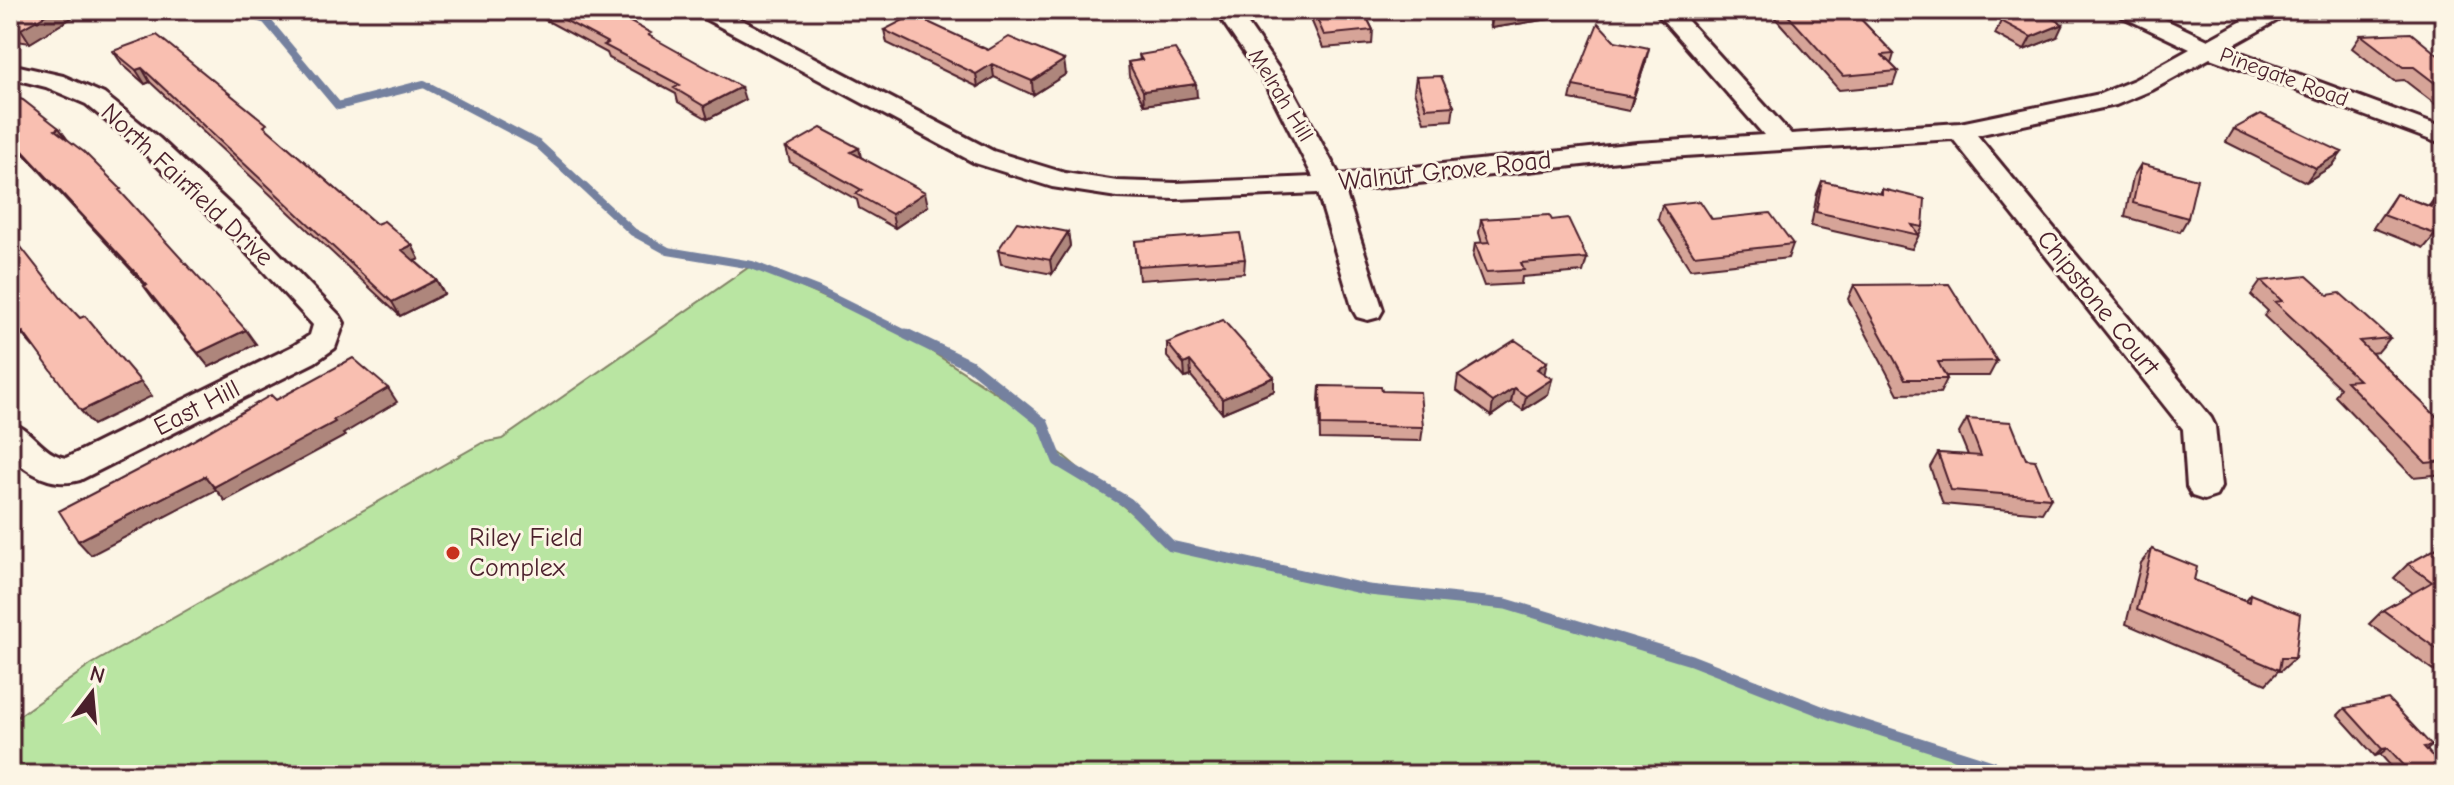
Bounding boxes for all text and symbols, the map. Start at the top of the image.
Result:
street label: Pinegate Road [2216,42,2352,112]
street label: Melrah Hill [1243,44,1319,146]
street label: North Fairfield Drive [95,97,279,273]
street label: Walnut Grove Road [1337,145,1553,197]
street label: Chipstone Court [2030,225,2167,383]
street label: East Hill [149,374,245,442]
place label: Riley Field Complex [469,523,583,583]
marker: Riley Field Complex [444,544,462,562]
north arrow [52,653,132,733]
text: N [87,660,108,689]

